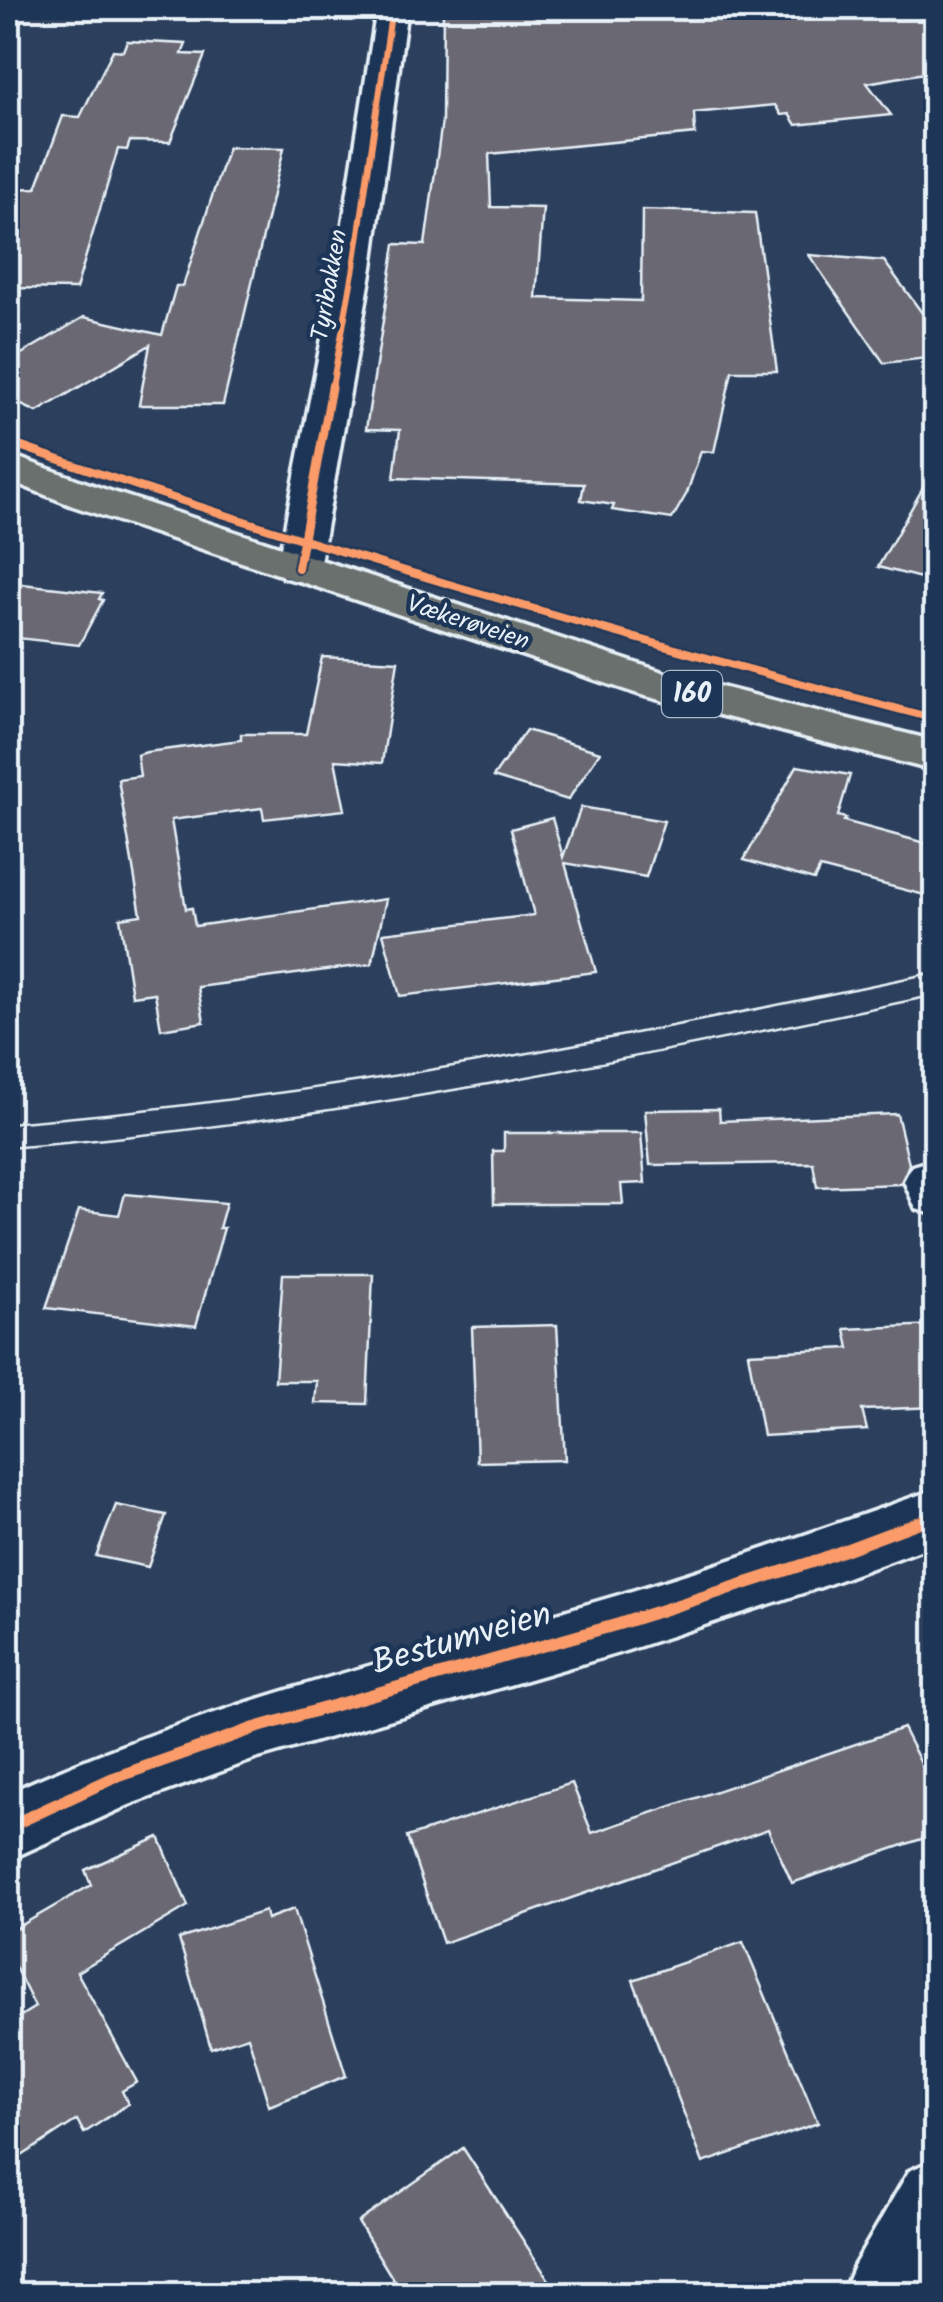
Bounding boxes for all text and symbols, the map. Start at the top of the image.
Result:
street label: Tyribakken [301,226,359,344]
street label: Vækerøveien [401,584,535,662]
road number: 160 [662,671,722,717]
street label: Bestumveien [366,1588,558,1692]

